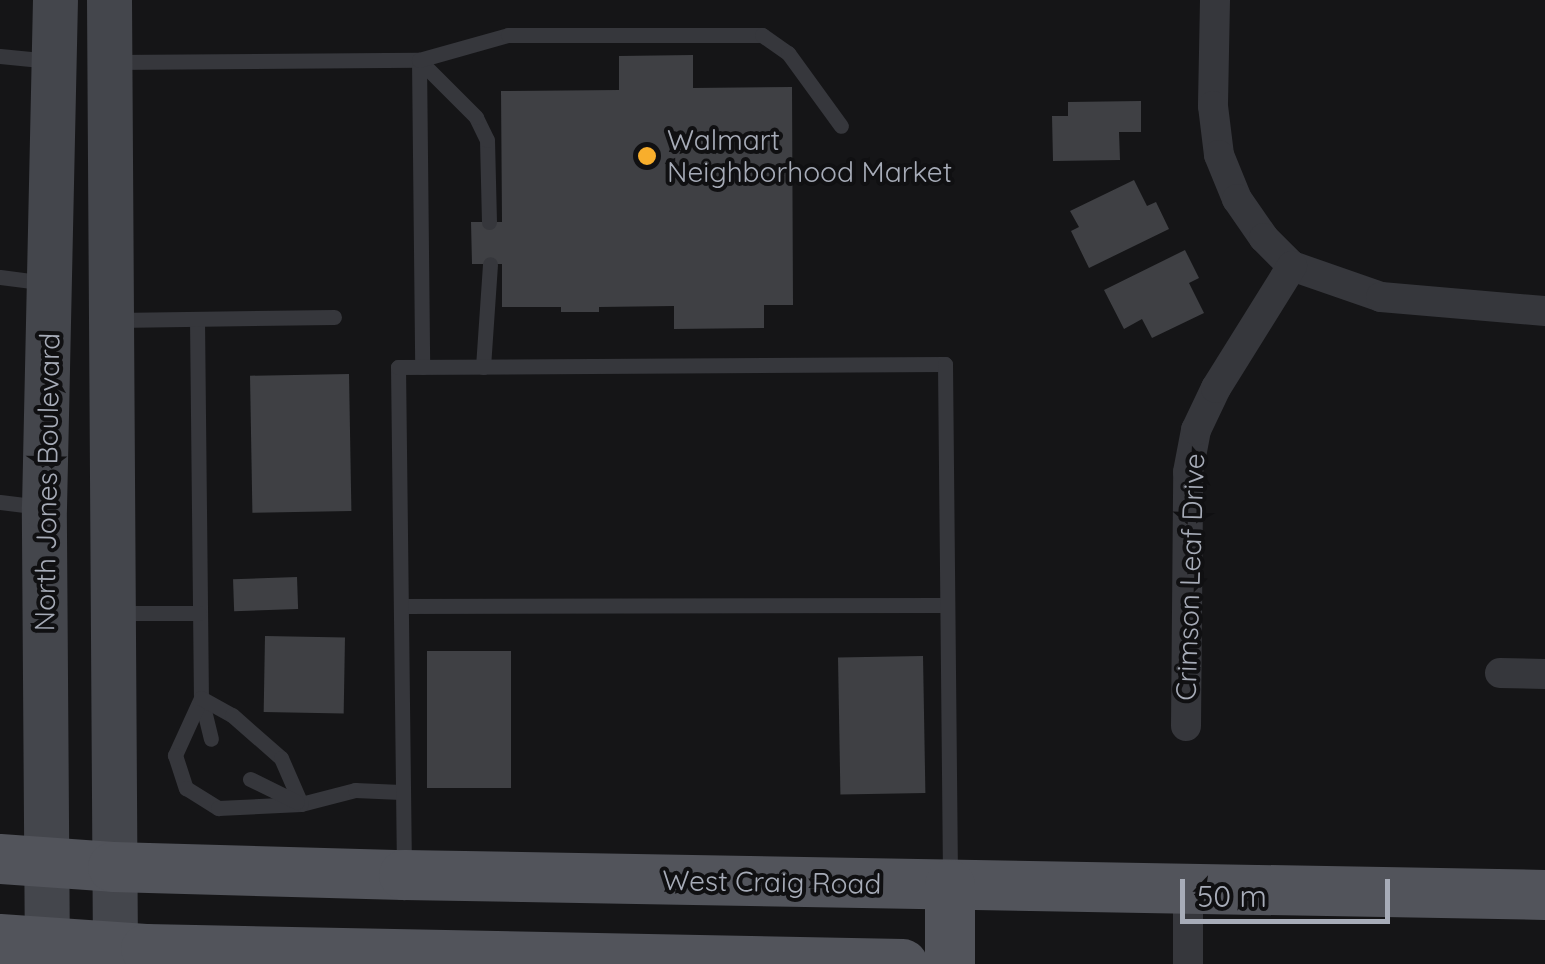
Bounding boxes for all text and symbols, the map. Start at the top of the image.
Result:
place label: Walmart Neighborhood Market [667,123,952,189]
marker: Walmart Neighborhood Market [636,145,658,167]
street label: North Jones Boulevard [28,332,66,632]
street label: Crimson Leaf Drive [1169,453,1211,701]
scale bar [1185,859,1395,921]
street label: West Craig Road [662,863,882,901]
text: 50 m [1197,877,1267,915]

